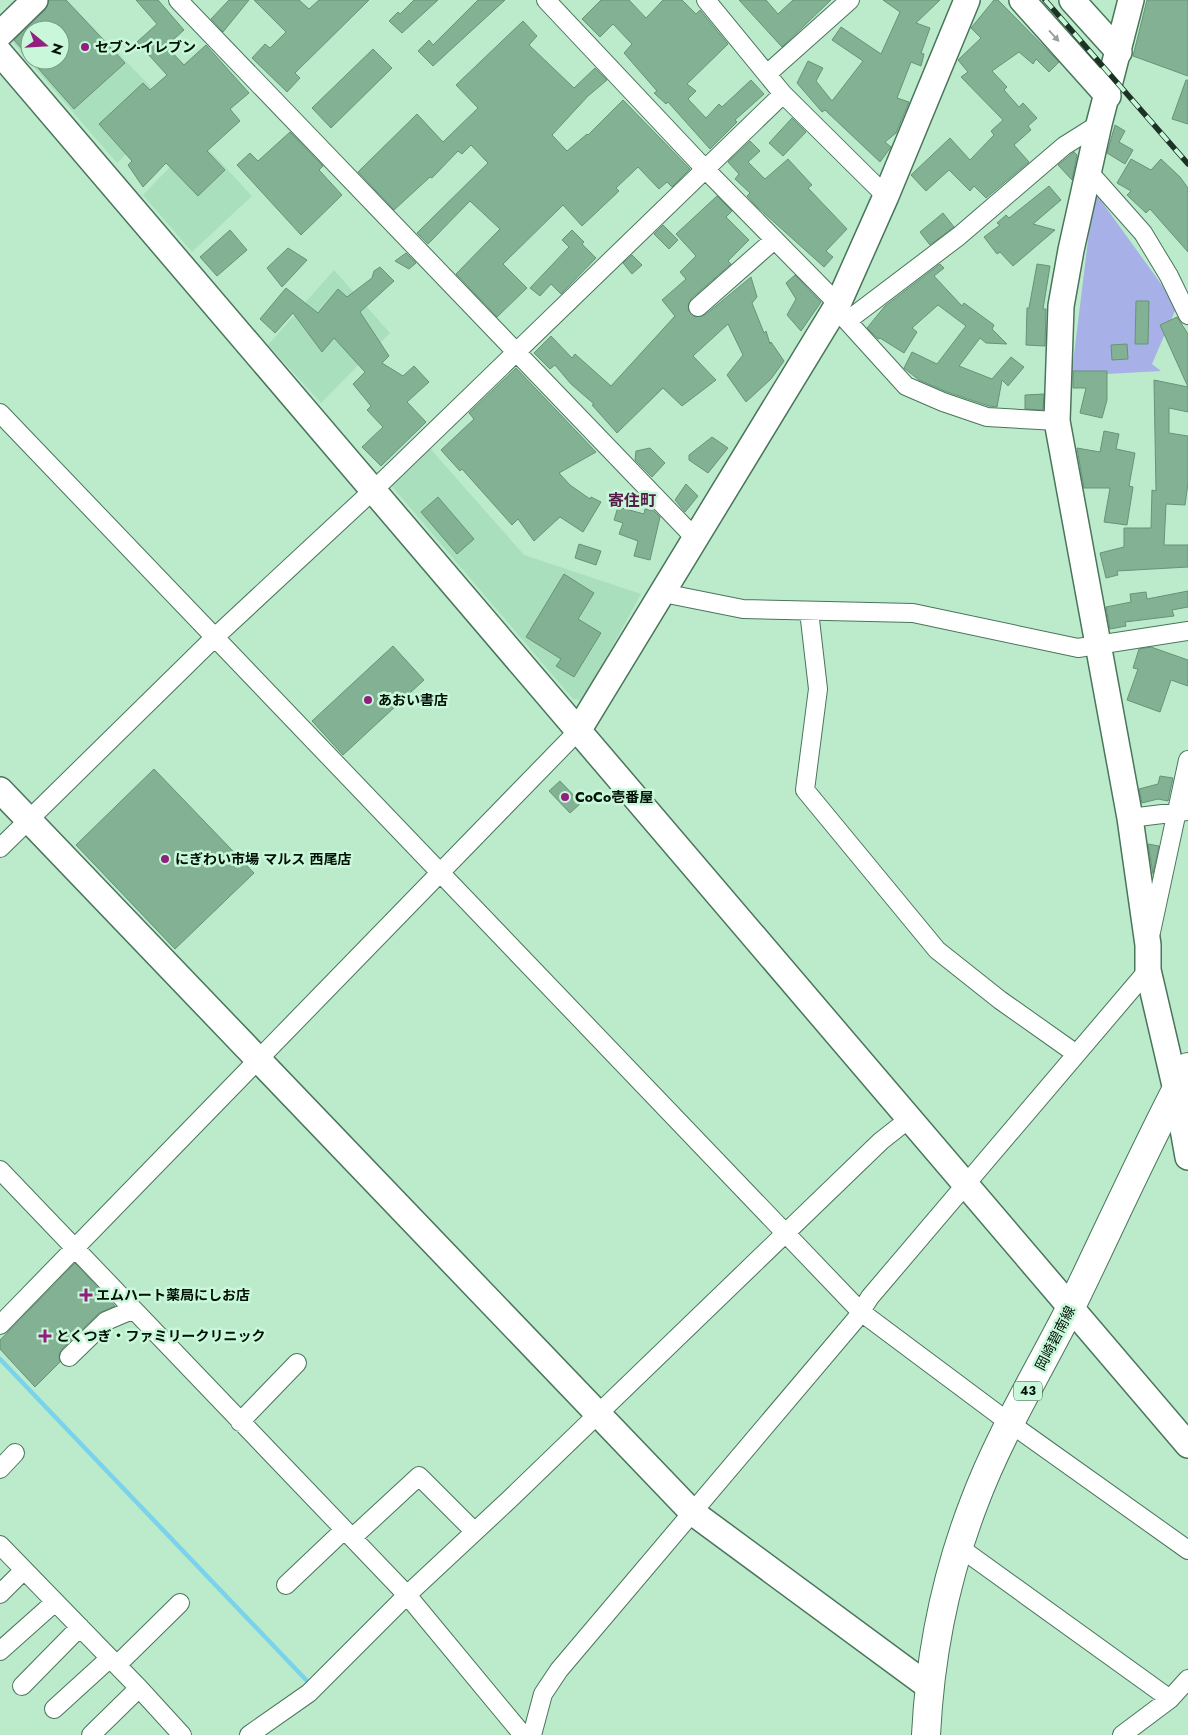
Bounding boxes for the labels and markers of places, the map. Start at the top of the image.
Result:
place label: セブン-イレブン [95,37,196,57]
marker: セブン-イレブン [79,41,91,53]
place label: あおい書店 [378,690,448,710]
marker: あおい書店 [362,694,374,706]
place label: CoCo壱番屋 [575,787,653,807]
marker: CoCo壱番屋 [559,791,571,803]
place label: にぎわい市場 マルス 西尾店 [175,849,351,869]
marker: にぎわい市場 マルス 西尾店 [159,853,171,865]
place label: エムハート薬局にしお店 [96,1285,250,1305]
marker: エムハート薬局にしお店 [80,1289,92,1301]
place label: とくつぎ・ファミリークリニック [56,1326,266,1346]
marker: とくつぎ・ファミリークリニック [38,1329,52,1343]

